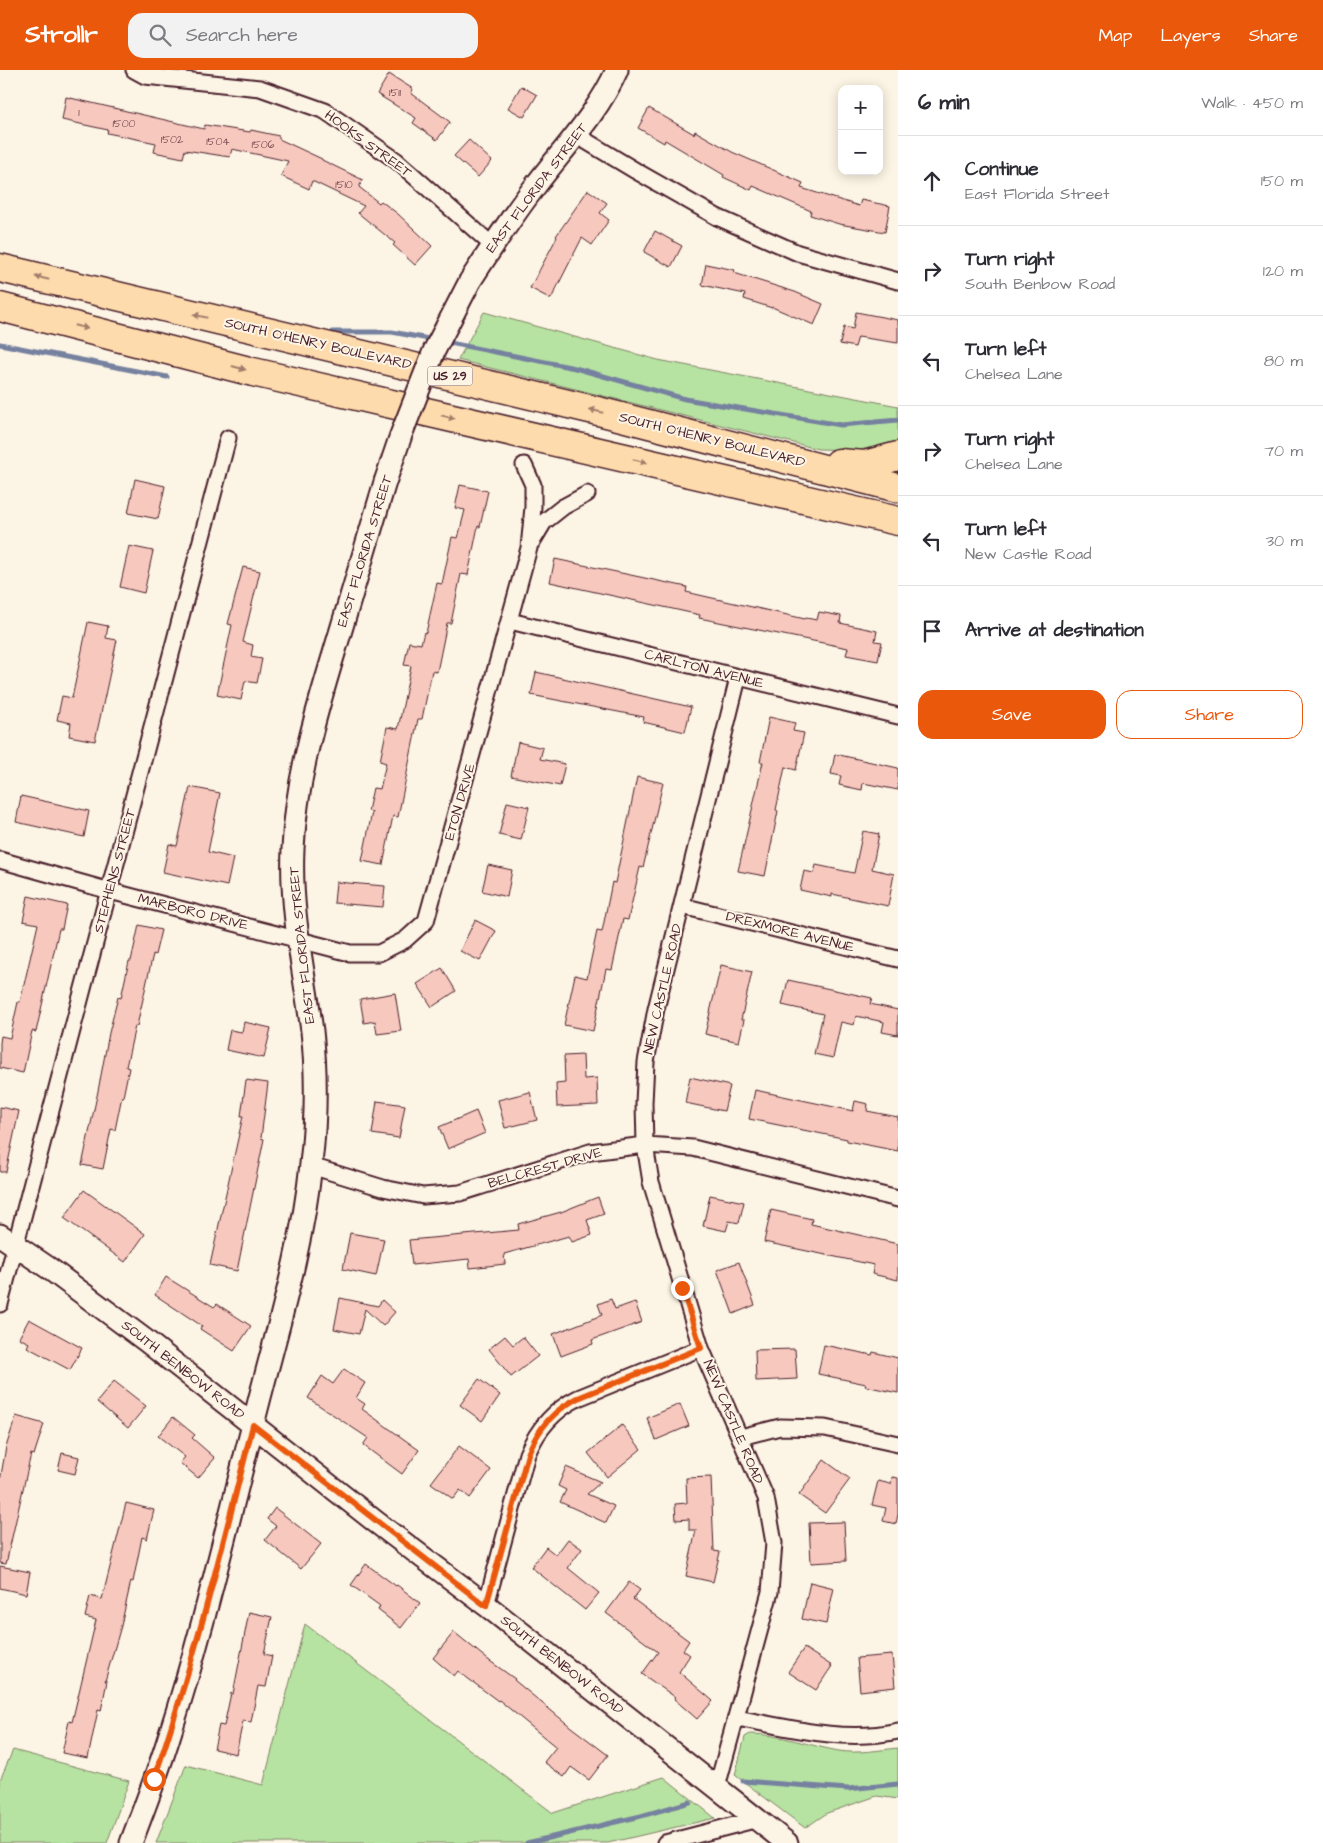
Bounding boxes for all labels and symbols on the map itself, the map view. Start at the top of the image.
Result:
house number: 1511 [389,85,402,100]
house number: 1 [78,105,80,120]
street label: HOOKS STREET [320,106,416,183]
house number: 1500 [112,116,136,131]
street label: EAST FLORIDA STREET [481,119,593,257]
house number: 1502 [161,132,184,147]
house number: 1504 [206,134,230,149]
house number: 1506 [251,137,275,152]
house number: 1510 [335,177,353,192]
one-way arrow [35,274,50,282]
one-way arrow [193,312,208,320]
street label: SOUTH O'HENRY BOULEVARD [223,313,413,375]
one-way arrow [74,323,89,331]
one-way arrow [231,364,246,372]
road number: US 29 [428,366,472,386]
one-way arrow [589,407,604,415]
street label: SOUTH O'HENRY BOULEVARD [617,407,807,473]
one-way arrow [440,413,455,421]
one-way arrow [633,457,648,465]
street label: EAST FLORIDA STREET [332,472,398,630]
street label: CARLTON AVENUE [642,645,766,694]
street label: ETON DRIVE [439,761,481,843]
street label: STEPHENS STREET [89,806,141,935]
street label: EAST FLORIDA STREET [284,865,320,1025]
street label: MARBORO DRIVE [136,889,251,936]
street label: DREXMORE AVENUE [724,906,857,958]
street label: NEW CASTLE ROAD [638,922,688,1056]
street label: BELCREST DRIVE [486,1142,605,1194]
route end [671,1277,694,1300]
street label: SOUTH BENBOW ROAD [117,1315,249,1425]
street label: NEW CASTLE ROAD [698,1357,768,1487]
street label: SOUTH BENBOW ROAD [496,1610,628,1720]
route start [143,1768,166,1791]

